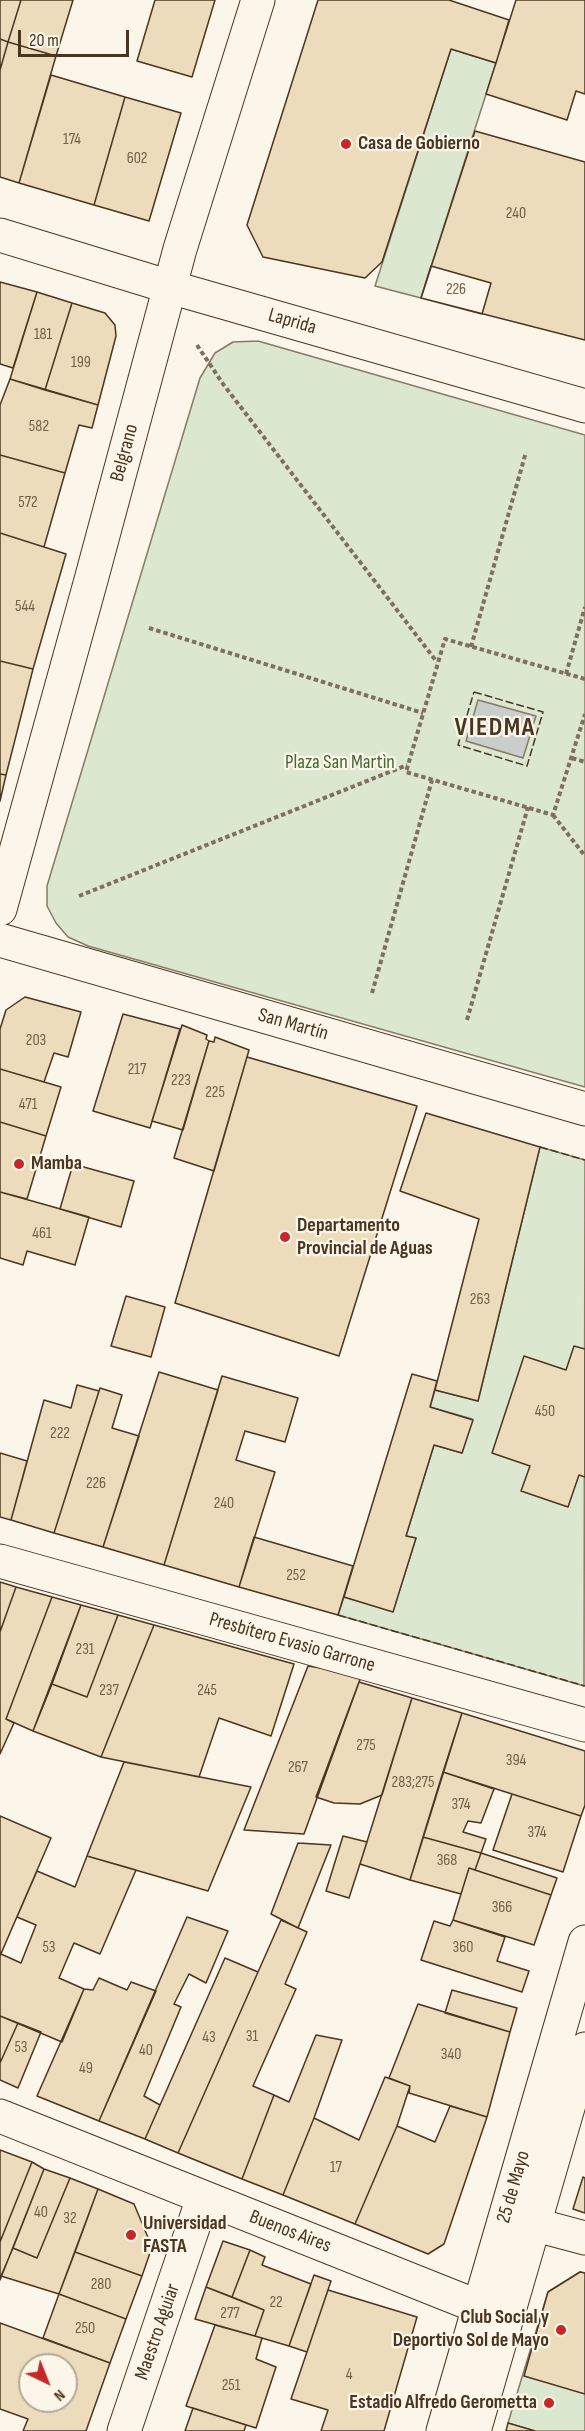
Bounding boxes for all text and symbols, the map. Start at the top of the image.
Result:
scale bar [21,18,132,56]
text: 20 m [29,30,59,51]
house number: 174 [63,130,81,150]
place label: Casa de Gobierno [358,132,480,156]
marker: Casa de Gobierno [339,137,353,151]
house number: 602 [127,149,147,169]
house number: 240 [506,204,526,224]
house number: 226 [446,280,466,300]
street label: Laprida [265,304,319,340]
house number: 181 [34,325,52,345]
house number: 199 [71,353,91,373]
house number: 582 [29,417,49,437]
street label: Belgrano [106,422,144,484]
house number: 572 [18,493,38,513]
house number: 544 [15,597,35,617]
district label: VIEDMA [454,712,536,744]
park label: Plaza San Martìn [285,751,395,775]
street label: San Martín [255,1004,331,1046]
house number: 203 [26,1031,46,1051]
house number: 217 [128,1060,146,1080]
house number: 223 [171,1071,191,1091]
house number: 225 [205,1083,225,1103]
house number: 471 [19,1095,37,1115]
place label: Mamba [31,1152,82,1176]
marker: Mamba [12,1157,26,1171]
place label: Departamento Provincial de Aguas [297,1214,433,1261]
house number: 461 [32,1224,52,1244]
marker: Departamento Provincial de Aguas [278,1230,292,1244]
house number: 263 [470,1290,490,1310]
house number: 450 [535,1402,555,1422]
house number: 222 [50,1424,70,1444]
house number: 226 [86,1474,106,1494]
house number: 240 [214,1494,234,1514]
house number: 252 [286,1566,306,1586]
street label: Presbítero Evasio Garrone [206,1608,378,1678]
house number: 231 [76,1640,94,1660]
house number: 237 [99,1681,119,1701]
house number: 245 [197,1681,217,1701]
house number: 275 [356,1736,376,1756]
house number: 394 [506,1751,526,1771]
house number: 267 [288,1758,308,1778]
house number: 283;275 [392,1773,434,1793]
house number: 374 [452,1795,470,1815]
house number: 374 [528,1823,546,1843]
house number: 368 [437,1851,457,1871]
house number: 366 [492,1898,512,1918]
house number: 53 [42,1938,56,1958]
house number: 360 [453,1938,473,1958]
house number: 31 [246,2027,258,2047]
house number: 43 [202,2028,216,2048]
house number: 53 [14,2038,28,2058]
house number: 40 [139,2041,153,2061]
house number: 340 [441,2045,461,2065]
house number: 49 [79,2059,93,2079]
street label: 25 de Mayo [492,2148,536,2226]
house number: 17 [330,2158,342,2178]
house number: 40 [34,2203,48,2223]
street label: Buenos Aires [246,2205,334,2259]
house number: 32 [63,2209,77,2229]
place label: Universidad FASTA [143,2212,227,2259]
marker: Universidad FASTA [124,2228,138,2242]
house number: 280 [91,2275,111,2295]
street label: Maestro Aguiar [130,2281,186,2383]
house number: 22 [269,2293,283,2313]
house number: 277 [220,2304,240,2324]
place label: Club Social y Deportivo Sol de Mayo [393,2306,549,2353]
house number: 250 [75,2319,95,2339]
marker: Club Social y Deportivo Sol de Mayo [554,2323,568,2337]
north arrow [18,2353,78,2413]
house number: 4 [346,2365,352,2385]
house number: 251 [222,2376,240,2396]
text: N [50,2385,69,2405]
place label: Estadio Alfredo Gerometta [349,2391,537,2415]
marker: Estadio Alfredo Gerometta [542,2396,556,2410]

